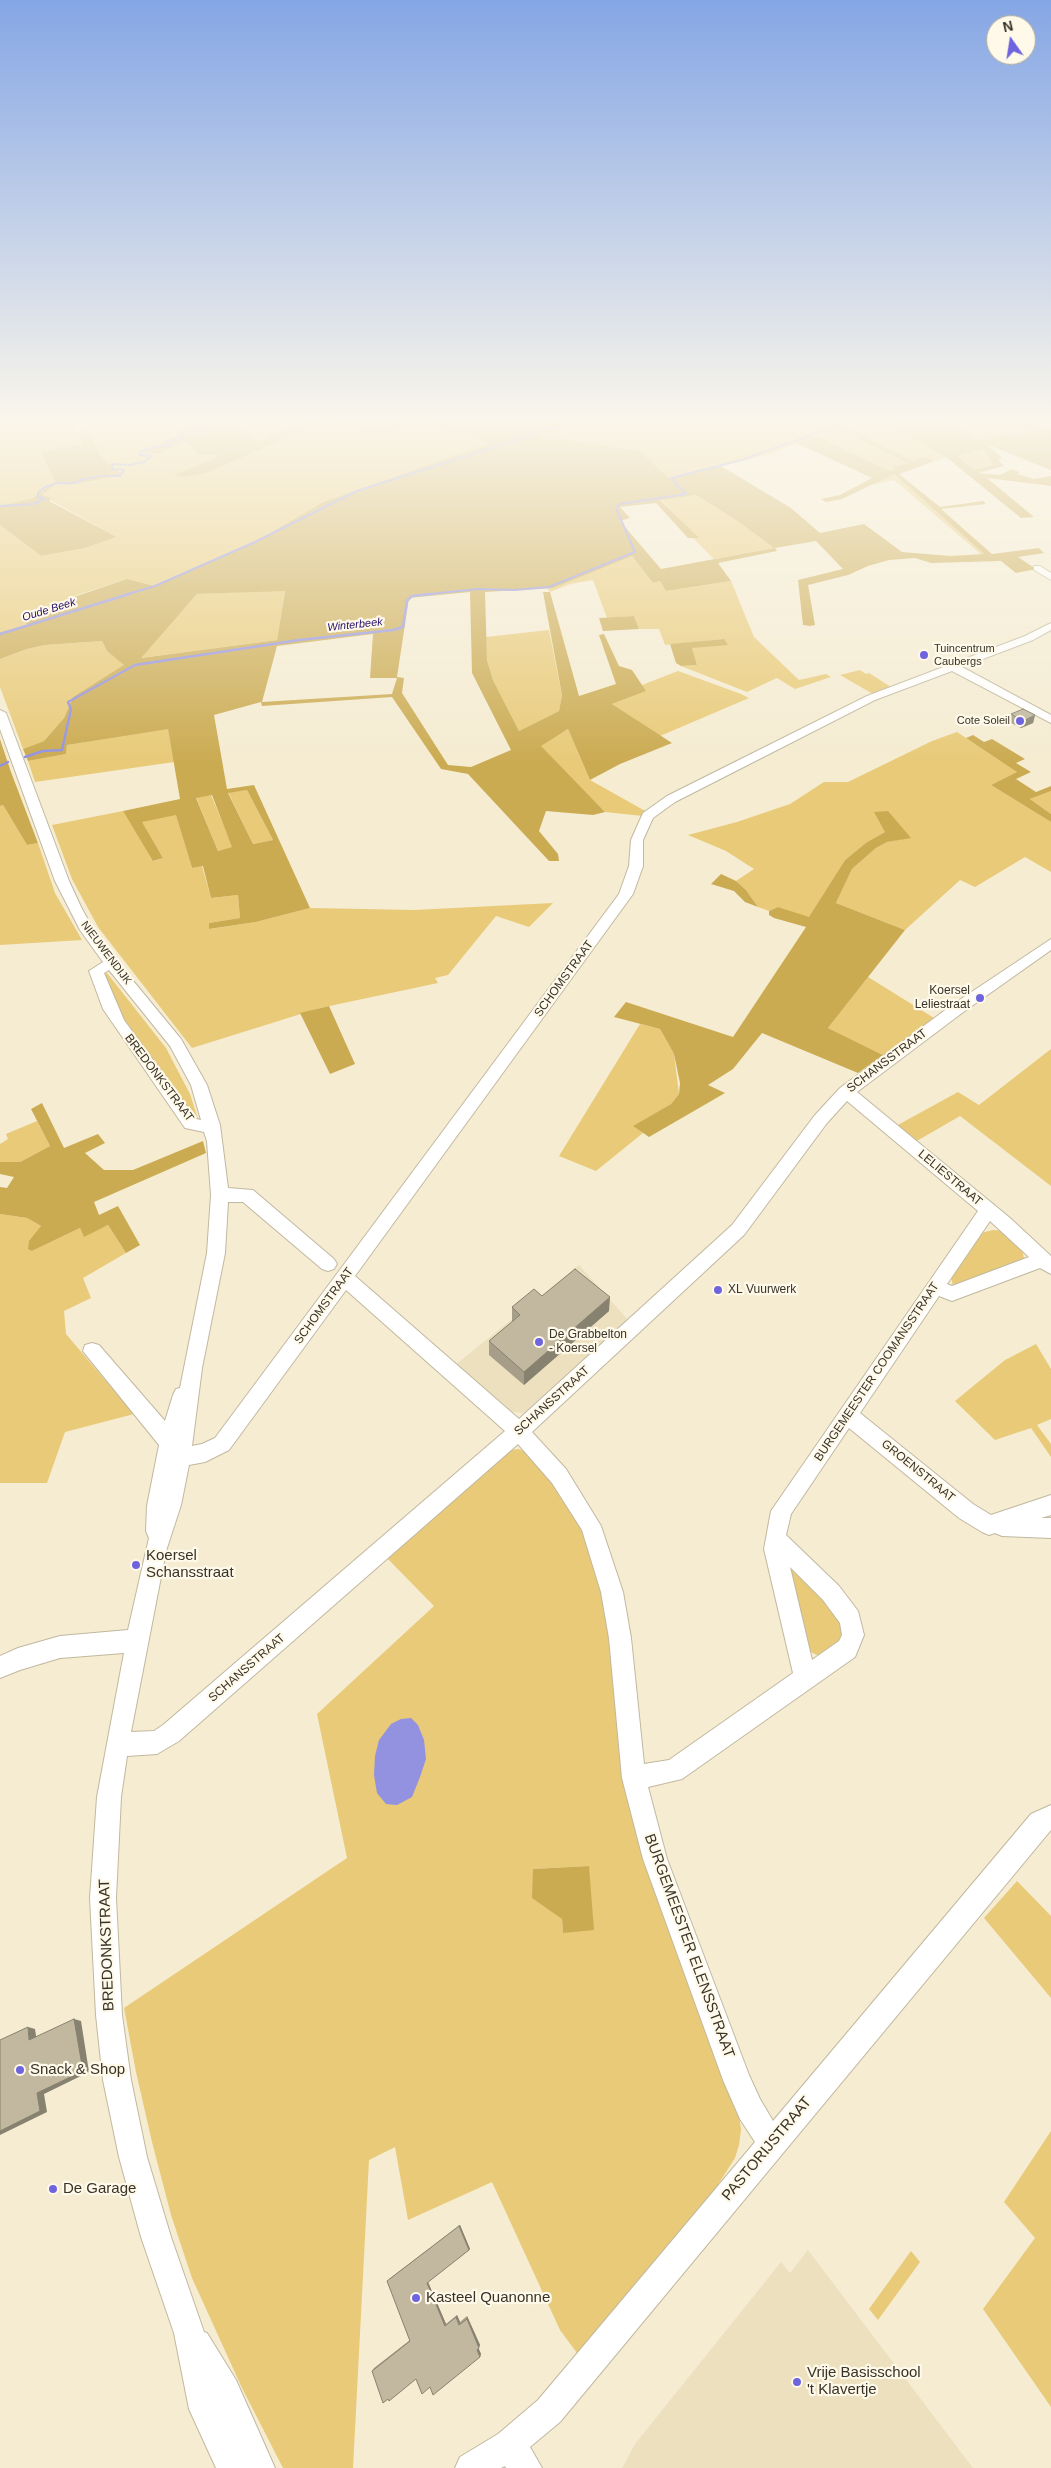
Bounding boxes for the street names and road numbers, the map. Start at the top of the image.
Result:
street label: NIEUWENDIJK [78,919,134,987]
street label: SCHOMSTRAAT [531,938,597,1020]
street label: SCHANSSTRAAT [844,1026,930,1096]
street label: BREDONKSTRAAT [121,1031,197,1125]
street label: LELIESTRAAT [915,1147,985,1209]
street label: SCHOMSTRAAT [291,1265,357,1347]
street label: BURGEMEESTER COOMANSSTRAAT [812,1280,942,1464]
street label: SCHANSSTRAAT [511,1363,593,1439]
street label: GROENSTRAAT [878,1437,958,1505]
street label: SCHANSSTRAAT [206,1631,288,1705]
street label: BURGEMEESTER ELENSSTRAAT [640,1831,738,2061]
street label: BREDONKSTRAAT [96,1879,118,2011]
street label: PASTORIJSTRAAT [718,2093,816,2205]

